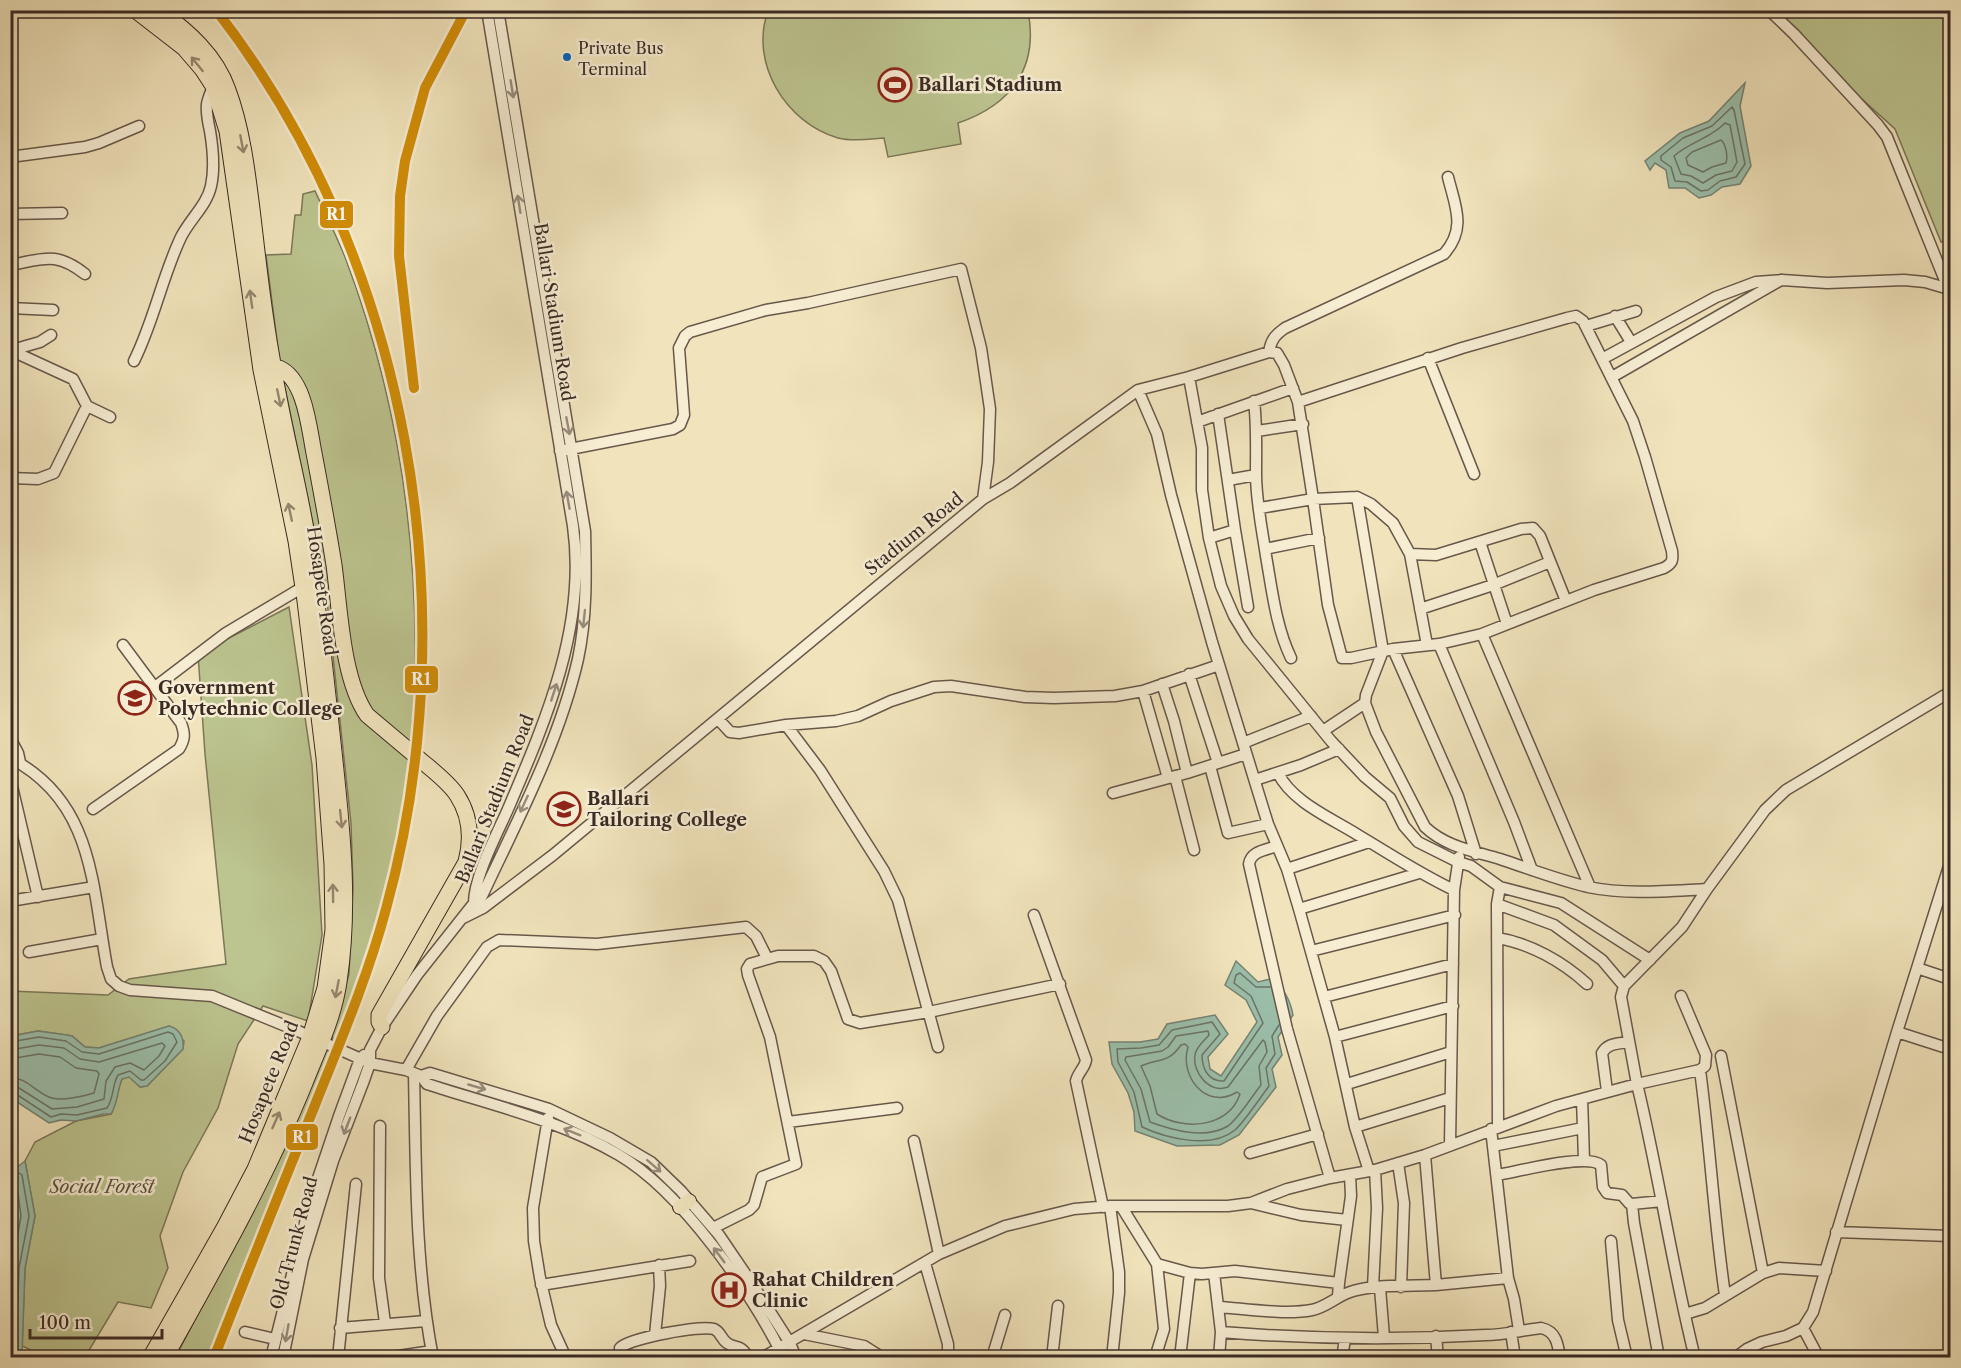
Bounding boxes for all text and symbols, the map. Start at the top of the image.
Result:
place label: Private Bus Terminal [578,38,664,79]
marker: Private Bus Terminal [561,51,573,63]
one-way arrow [191,56,204,72]
sports icon: Ballari Stadium [877,67,913,103]
place label: Ballari Stadium [918,74,1062,96]
one-way arrow [507,78,518,98]
one-way arrow [237,134,248,153]
one-way arrow [513,194,524,214]
line badge: R1 [319,200,354,229]
text: R1 [326,204,347,224]
street label: Ballari Stadium Road [529,221,579,403]
one-way arrow [245,290,256,310]
one-way arrow [274,388,285,408]
one-way arrow [563,416,574,435]
street label: Stadium Road [860,488,968,580]
one-way arrow [562,490,573,510]
one-way arrow [283,502,295,521]
street label: Hosapete Road [302,525,342,657]
one-way arrow [578,609,589,629]
line badge: R1 [404,665,439,694]
text: R1 [411,669,432,689]
place label: Government Polytechnic College [158,677,343,720]
school or university icon: Government Polytechnic College [117,680,153,716]
one-way arrow [550,683,561,702]
street label: Ballari Stadium Road [451,711,539,887]
place label: Ballari Tailoring College [587,788,747,831]
school or university icon: Ballari Tailoring College [546,791,582,827]
one-way arrow [518,795,530,813]
one-way arrow [336,809,347,829]
one-way arrow [327,883,338,903]
one-way arrow [331,978,342,998]
street label: Hosapete Road [234,1017,304,1147]
one-way arrow [467,1082,486,1093]
one-way arrow [271,1112,282,1130]
one-way arrow [341,1116,352,1135]
line badge: R1 [285,1123,319,1151]
one-way arrow [563,1126,581,1137]
text: R1 [292,1127,313,1147]
one-way arrow [646,1159,662,1172]
street label: Old Trunk Road [266,1174,322,1312]
park label: Social Forest [49,1176,156,1198]
one-way arrow [713,1247,725,1263]
place label: Rahat Children Clinic [752,1269,895,1312]
hospital icon: Rahat Children Clinic [711,1272,747,1308]
scale bar [30,1302,162,1340]
text: 100 m [39,1312,91,1334]
one-way arrow [281,1323,292,1342]

